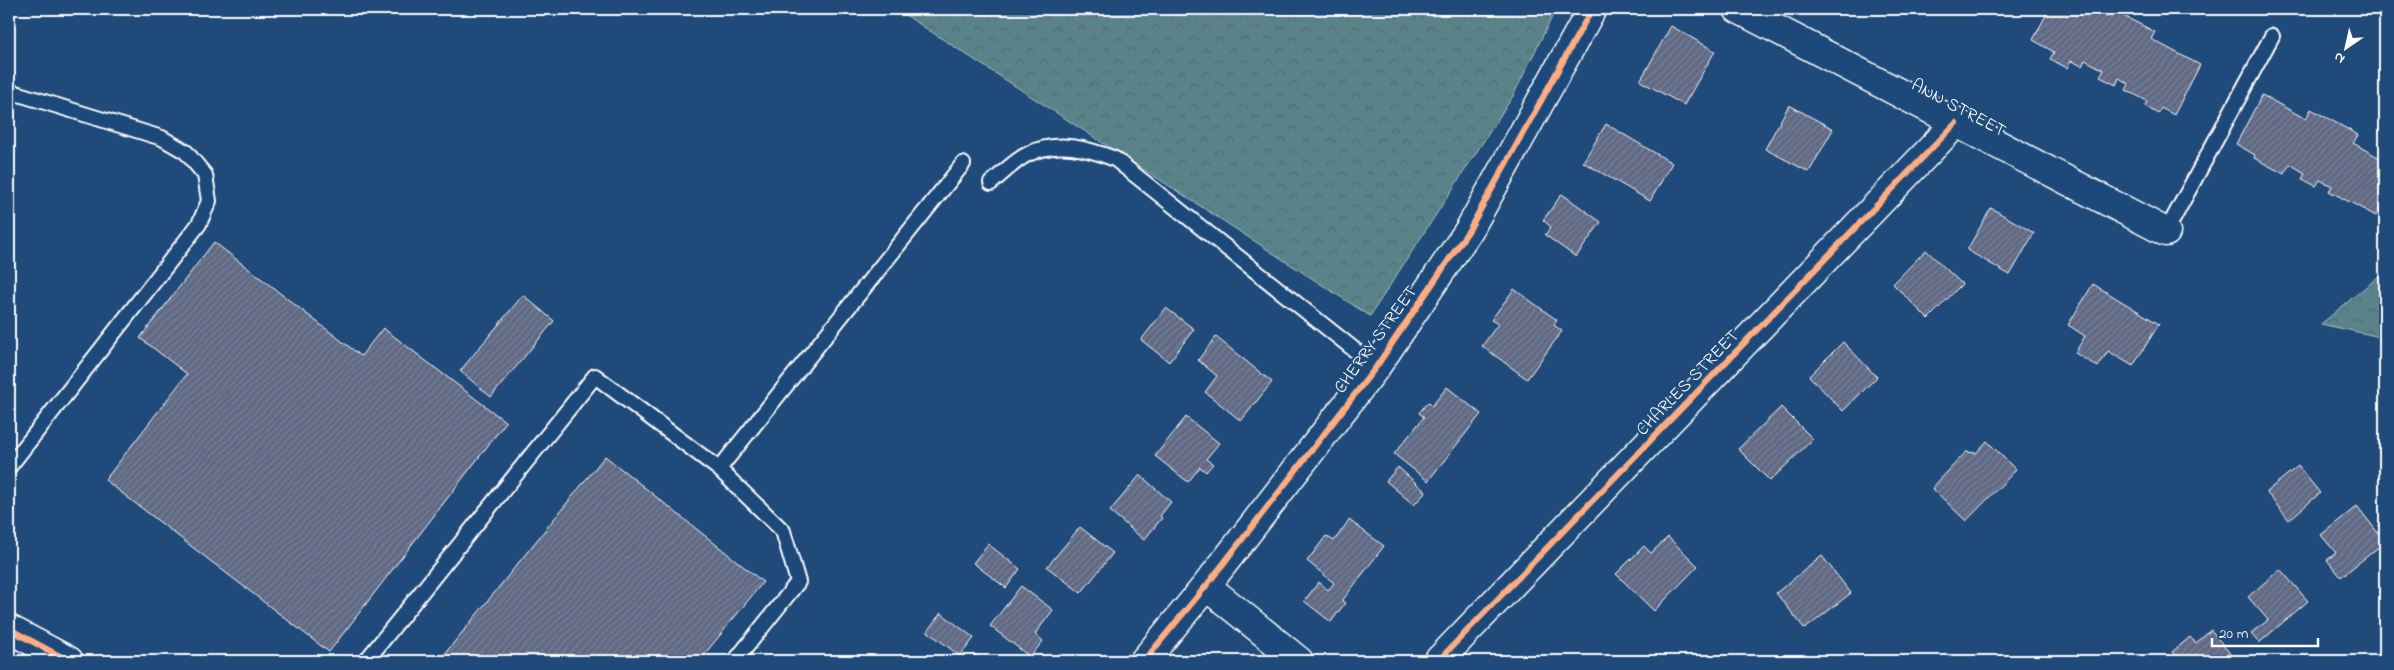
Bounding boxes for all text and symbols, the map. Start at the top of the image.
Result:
north arrow [2322,22,2372,72]
text: N [2330,46,2349,69]
street label: ANN STREET [1906,73,2010,145]
street label: CHERRY STREET [1329,281,1425,400]
street label: CHARLES STREET [1631,324,1746,442]
scale bar [2212,615,2318,647]
text: 20 m [2219,623,2249,645]

